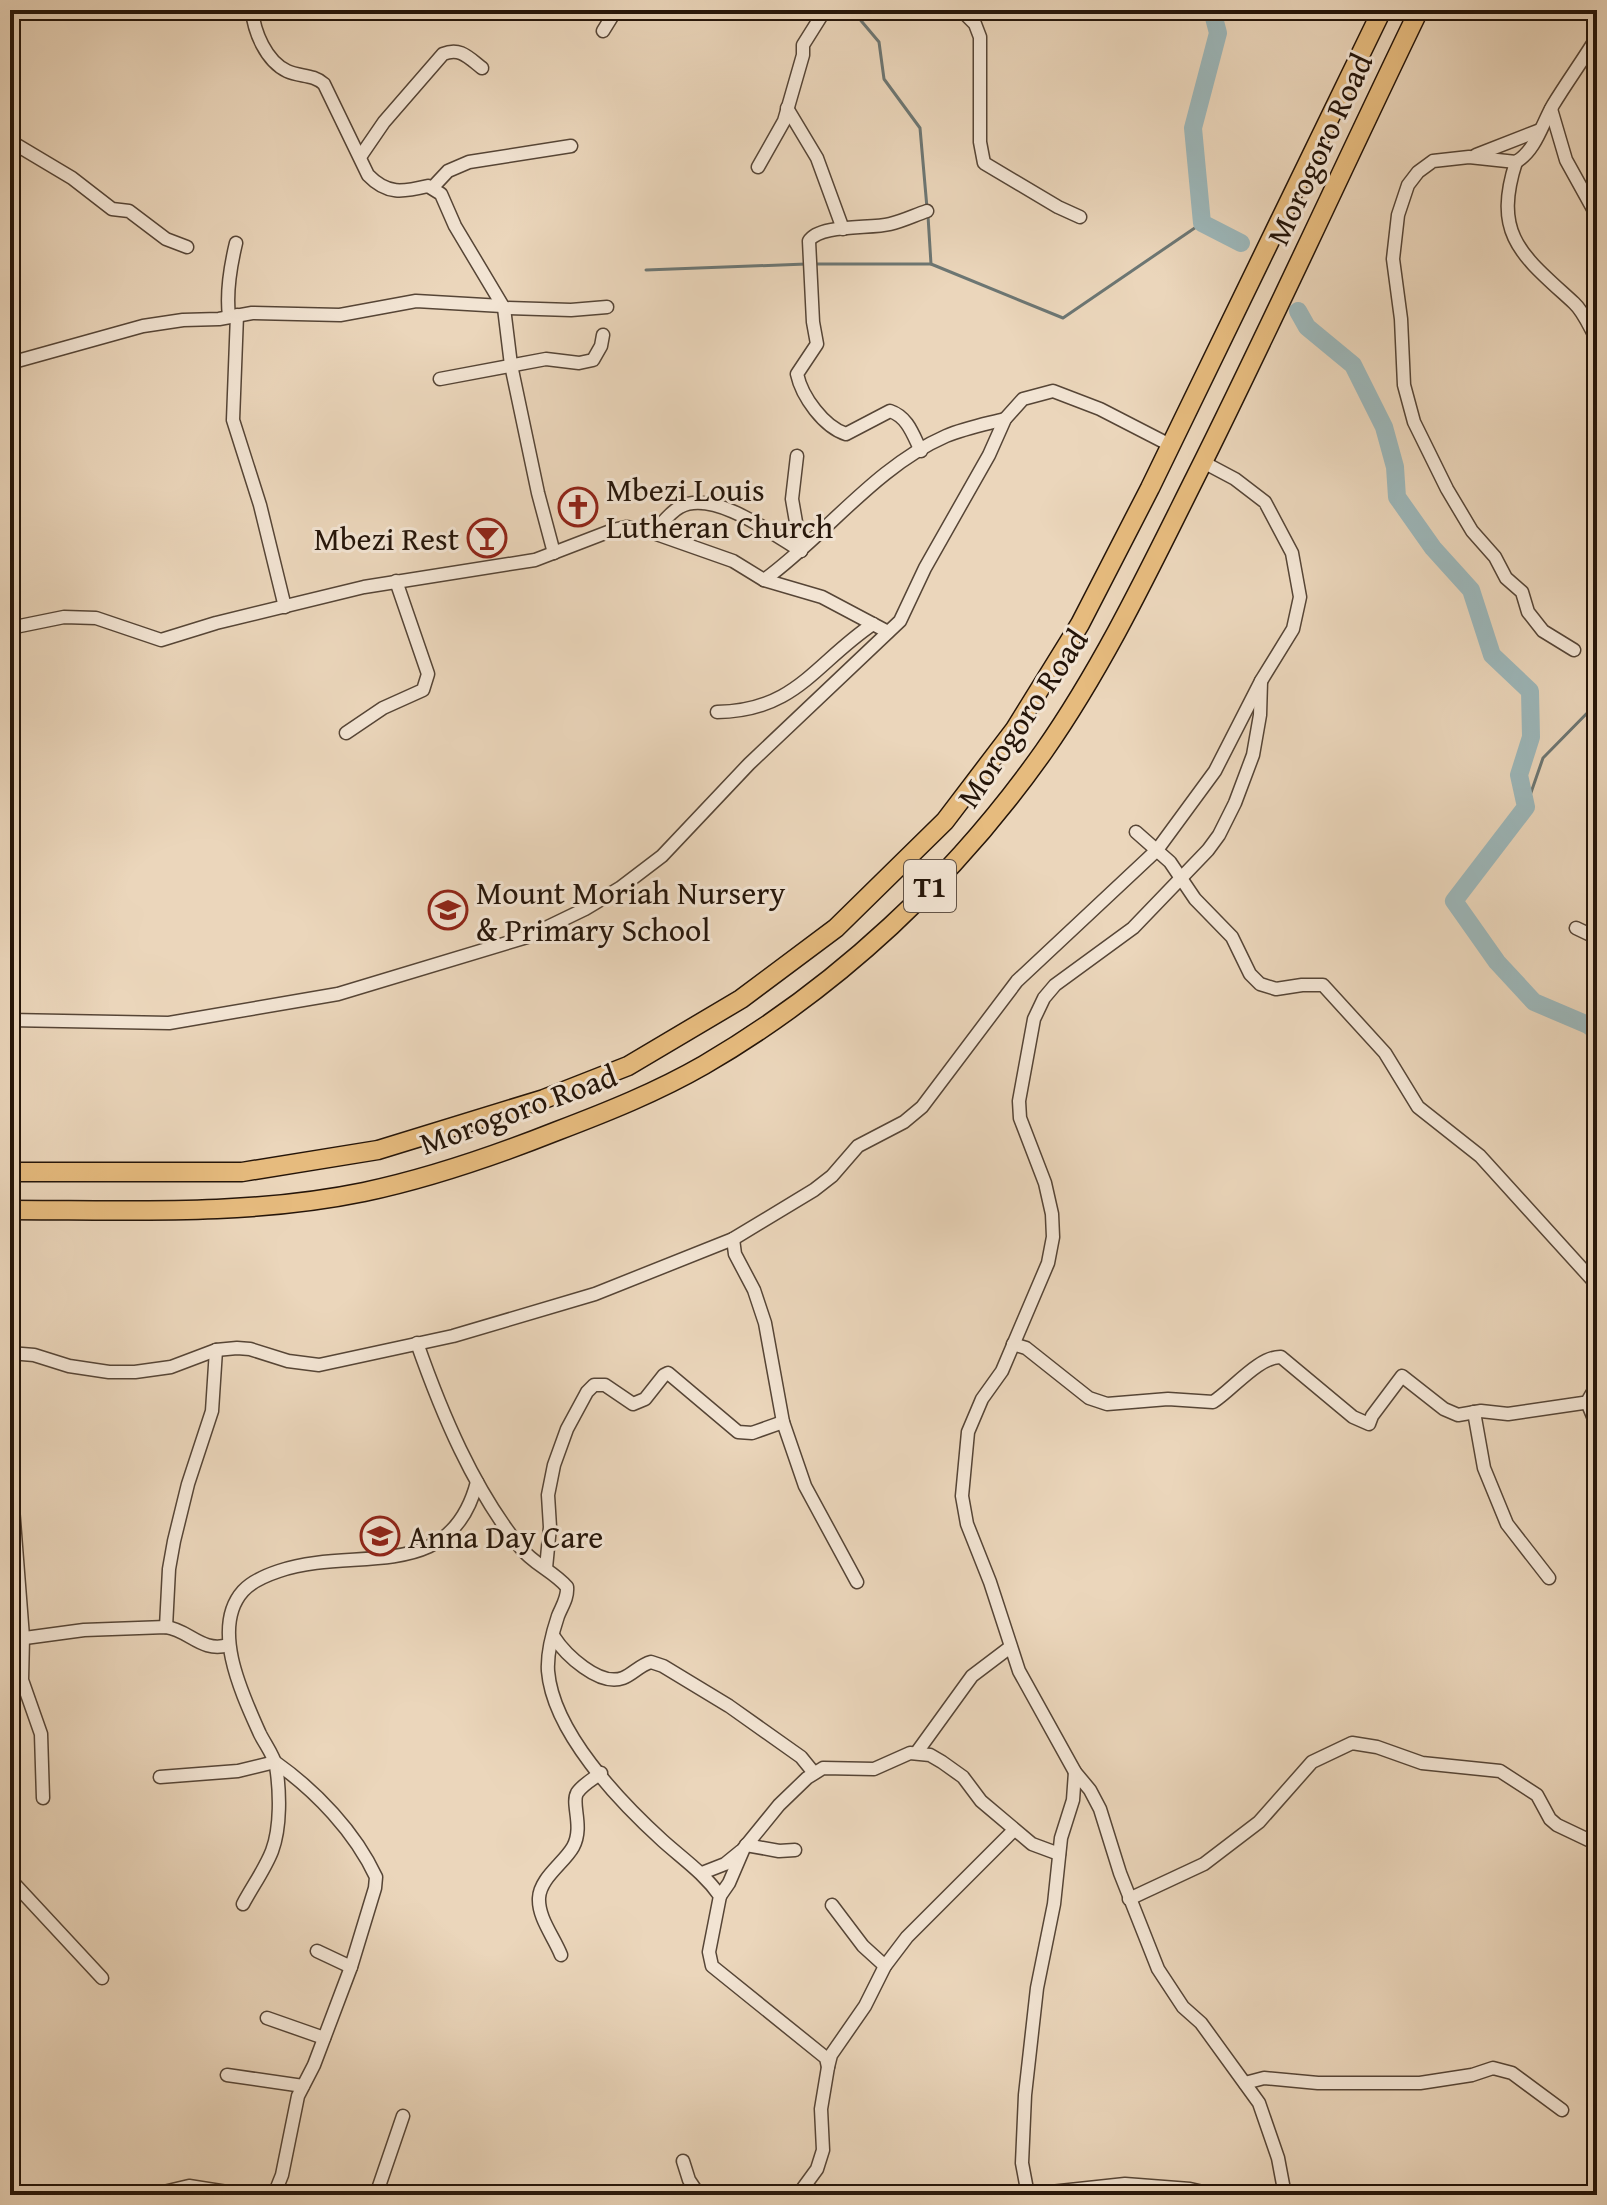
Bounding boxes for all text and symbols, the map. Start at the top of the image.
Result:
street label: Morogoro Road [1254,45,1384,253]
place label: Mbezi Louis Lutheran Church [606,466,833,550]
church icon: Mbezi Louis Lutheran Church [557,486,599,528]
place label: Mbezi Rest [314,515,459,562]
bar icon: Mbezi Rest [466,517,508,559]
street label: Morogoro Road [945,619,1099,817]
road number: T1 [904,860,956,912]
place label: Mount Moriah Nursery & Primary School [476,869,785,953]
school or university icon: Mount Moriah Nursery & Primary School [427,889,469,931]
street label: Morogoro Road [413,1052,623,1166]
place label: Anna Day Care [408,1513,603,1560]
school or university icon: Anna Day Care [359,1515,401,1557]

